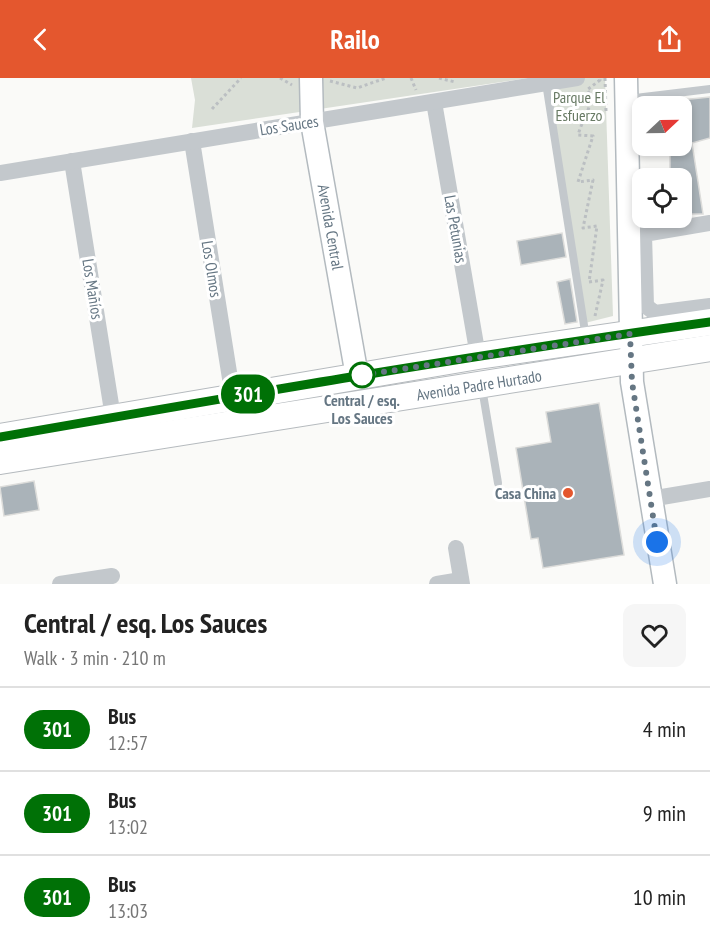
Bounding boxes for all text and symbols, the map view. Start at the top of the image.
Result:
text: Railo [330,22,380,56]
icon: back [24,23,57,56]
icon: share [653,23,686,56]
park label: Parque El Esfuerzo [553,87,605,125]
north arrow [632,96,692,156]
map controls [632,96,692,228]
street label: Los Sauces [258,110,320,140]
button: locate [632,168,692,228]
street label: Avenida Central [314,183,348,272]
street label: Las Petunias [440,193,472,265]
street label: Los Olmos [198,239,226,299]
street label: Los Mañíos [78,257,108,321]
marker: Central / esq. Los Sauces [349,362,375,388]
street label: Avenida Padre Hurtado [415,365,543,405]
line badge: 301 [214,374,282,414]
text: 301 [233,381,263,408]
place label: Central / esq. Los Sauces [324,390,400,428]
place label: Casa China [495,483,556,503]
marker: Casa China [561,486,575,500]
your location [642,527,672,557]
text: Central / esq. Los Sauces [24,604,267,641]
button: heart [623,604,686,667]
text: Walk · 3 min · 210 m [24,645,166,671]
text: Bus [108,702,136,730]
text: 4 min [643,715,686,743]
text: 301 [42,716,72,743]
text: 12:57 [108,730,148,756]
text: Bus [108,786,136,814]
text: 9 min [643,799,686,827]
text: 301 [42,800,72,827]
text: 13:02 [108,814,148,840]
text: Bus [108,870,136,898]
text: 10 min [633,883,686,911]
text: 301 [42,884,72,911]
text: 13:03 [108,898,148,924]

